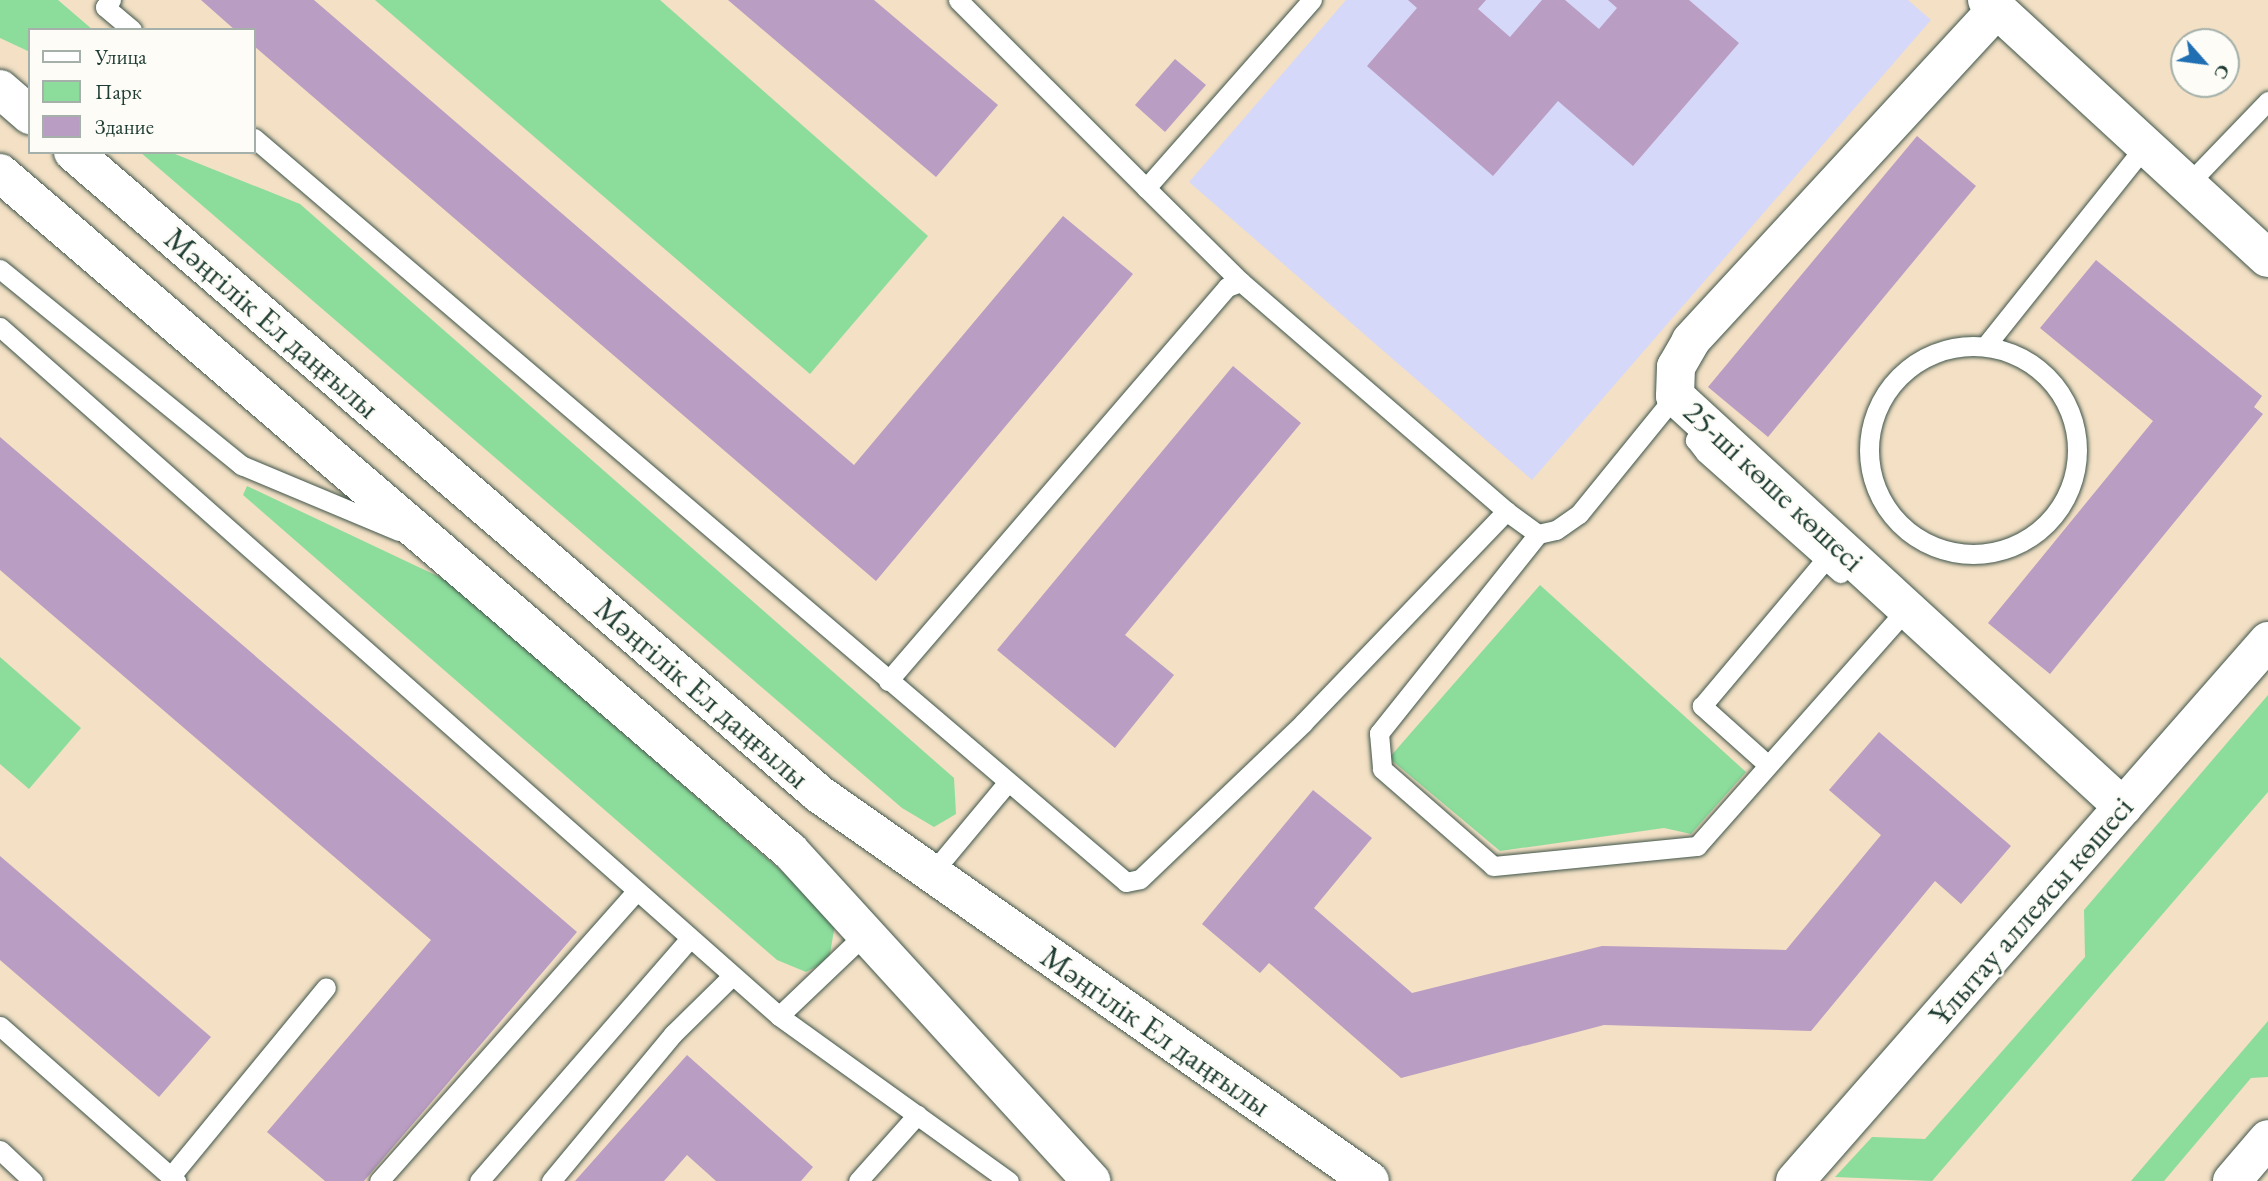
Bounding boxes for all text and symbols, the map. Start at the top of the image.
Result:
legend [28,28,256,154]
north arrow [2170,28,2240,98]
text: Улица [95,43,147,70]
text: С [2208,60,2236,84]
text: Парк [95,78,142,105]
text: Здание [95,113,154,140]
street label: Мәңгілік Ел даңғылы [157,219,387,427]
street label: 25-ші көше көшесі [1676,392,1872,580]
street label: Мәңгілік Ел даңғылы [587,589,817,797]
street label: Ұлытау аллеясы көшесі [1921,788,2141,1034]
street label: Мәңгілік Ел даңғылы [1034,937,1278,1125]

